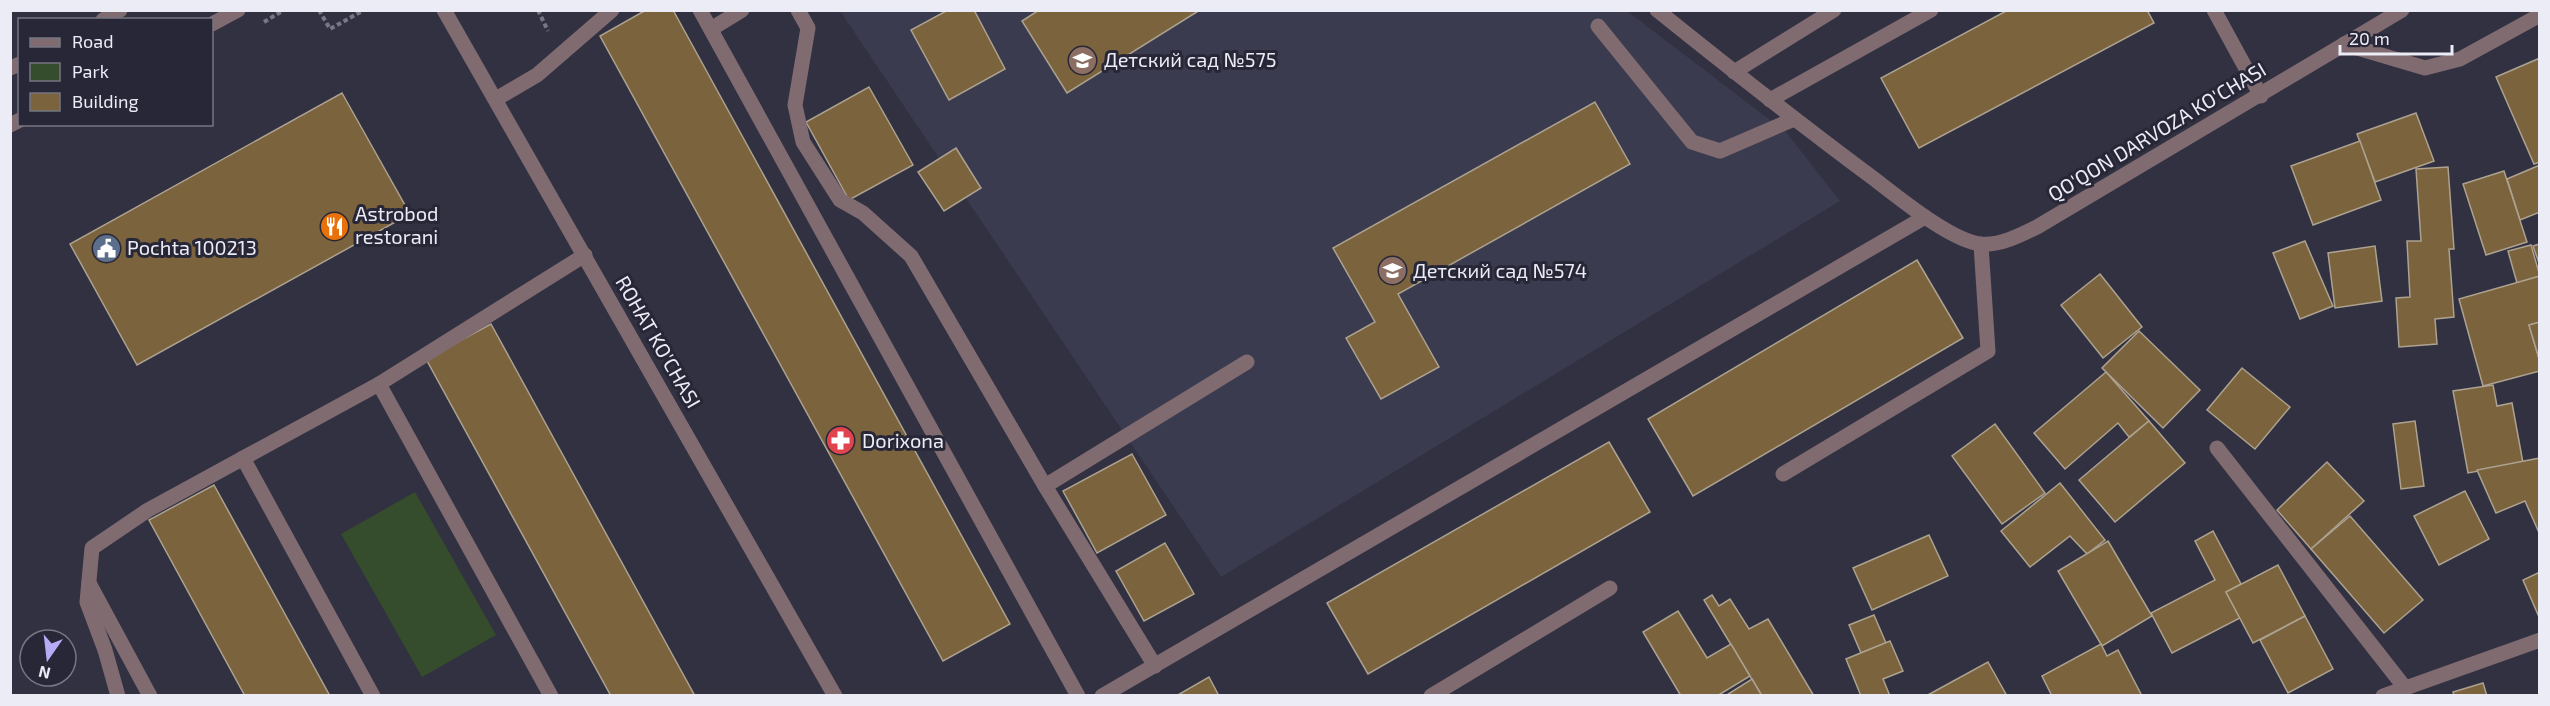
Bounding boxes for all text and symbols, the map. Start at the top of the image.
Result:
legend [18,18,213,126]
scale bar [2340,18,2452,56]
text: 20 m [2349,27,2390,49]
text: Road [72,30,113,52]
school or university icon: Детский сад №575 [1067,44,1099,76]
place label: Детский сад №575 [1104,47,1277,71]
street label: QO'QON DARVOZA KO'CHASI [2043,57,2270,206]
text: Park [72,60,109,82]
text: Building [72,90,139,112]
place label: Astrobod restorani [355,201,439,248]
restaurant icon: Astrobod restorani [318,210,350,242]
public building icon: Pochta 100213 [90,232,122,264]
place label: Pochta 100213 [127,235,257,259]
school or university icon: Детский сад №574 [1376,255,1408,287]
place label: Детский сад №574 [1413,258,1587,282]
street label: ROHAT KO'CHASI [611,271,706,412]
pharmacy icon: Dorixona [825,425,857,457]
place label: Dorixona [862,428,944,452]
north arrow [18,628,78,688]
text: N [36,662,52,684]

